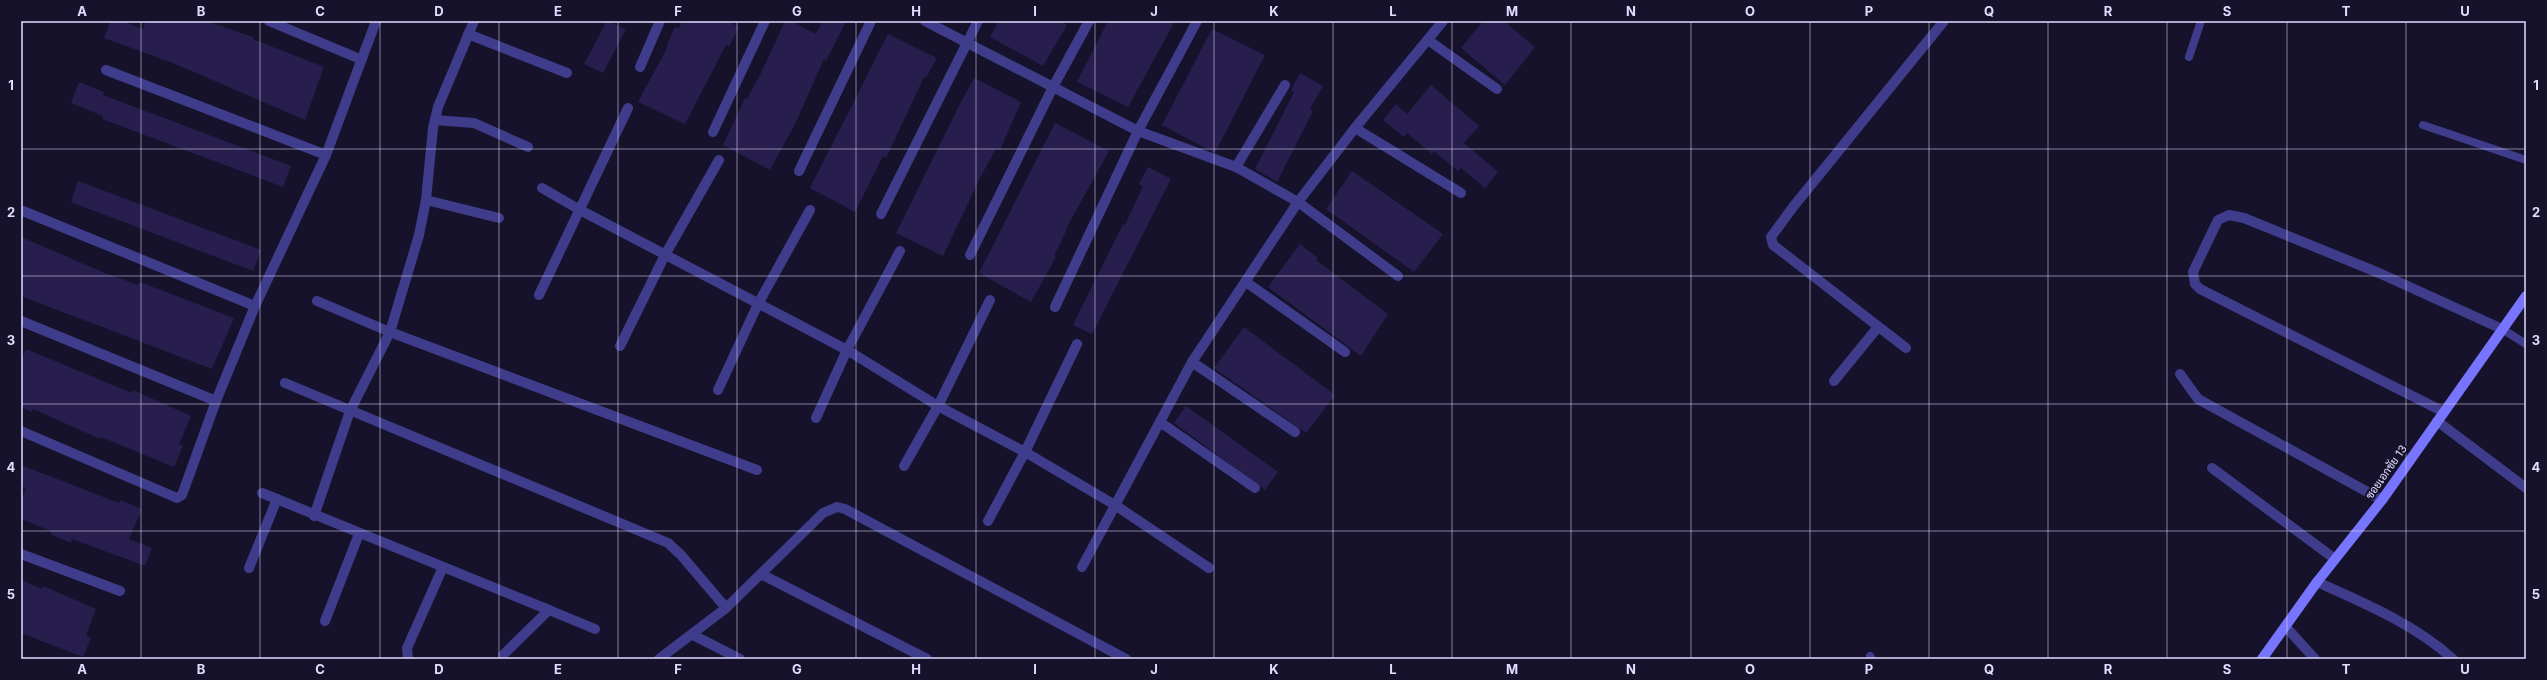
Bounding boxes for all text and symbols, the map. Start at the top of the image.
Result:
text: A [77,3,87,19]
text: B [197,3,206,19]
text: C [315,3,325,19]
text: D [434,3,444,19]
text: E [554,3,562,19]
text: F [674,3,682,19]
text: G [792,3,802,19]
text: H [911,3,921,19]
text: I [1033,3,1037,19]
text: J [1150,3,1158,19]
text: K [1269,3,1279,19]
text: L [1389,3,1397,19]
text: M [1506,3,1518,19]
text: N [1626,3,1636,19]
text: O [1745,3,1755,19]
text: P [1865,3,1873,19]
text: Q [1984,3,1994,19]
text: R [2104,3,2113,19]
text: S [2223,3,2231,19]
text: T [2342,3,2351,19]
text: U [2460,3,2470,19]
text: 1 [8,77,14,93]
text: 1 [2533,77,2539,93]
text: 2 [7,204,15,220]
text: 2 [2532,204,2540,220]
text: 3 [7,332,15,348]
text: 3 [2532,332,2540,348]
street label: ซอยเอกชัย 13 [2362,442,2410,502]
text: 4 [7,459,16,475]
text: 4 [2532,459,2541,475]
text: 5 [7,586,15,602]
text: 5 [2532,586,2540,602]
text: A [77,661,87,677]
text: B [197,661,206,677]
text: C [315,661,325,677]
text: D [434,661,444,677]
text: E [554,661,562,677]
text: F [674,661,682,677]
text: G [792,661,802,677]
text: H [911,661,921,677]
text: I [1033,661,1037,677]
text: J [1150,661,1158,677]
text: K [1269,661,1279,677]
text: L [1389,661,1397,677]
text: M [1506,661,1518,677]
text: N [1626,661,1636,677]
text: O [1745,661,1755,677]
text: P [1865,661,1873,677]
text: Q [1984,661,1994,677]
text: R [2104,661,2113,677]
text: S [2223,661,2231,677]
text: T [2342,661,2351,677]
text: U [2460,661,2470,677]

